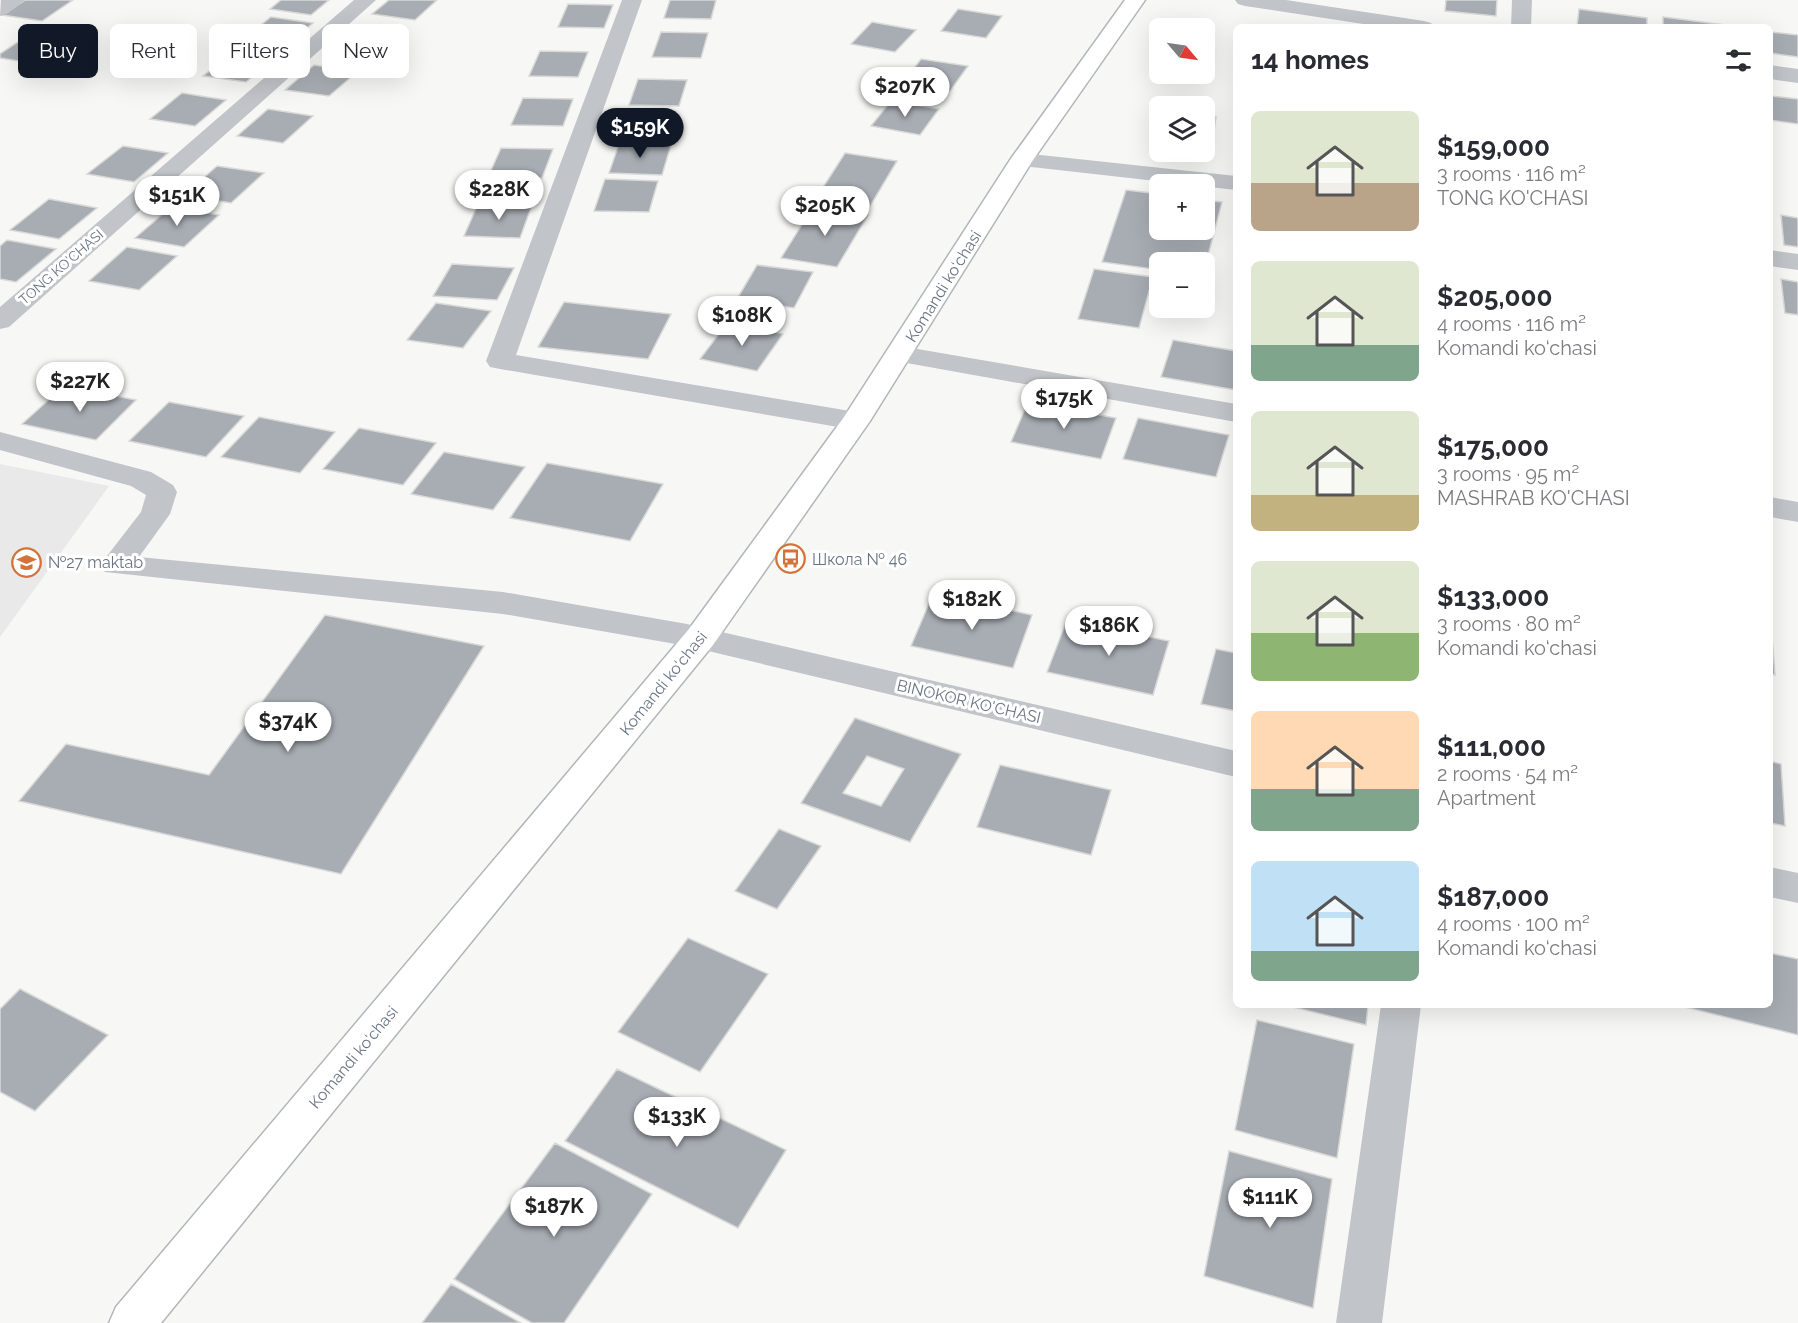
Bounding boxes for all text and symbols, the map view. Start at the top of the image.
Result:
north arrow [1149,18,1215,84]
map controls [1149,18,1215,318]
chip: Buy [18,24,98,78]
chip: Rent [110,24,197,78]
chip: Filters [209,24,310,78]
chip: New [322,24,409,78]
icon: filters [1722,44,1755,77]
text: 14 homes [1251,45,1369,75]
pin: $207K [863,67,947,118]
text: $207K [875,74,935,98]
button: layers [1149,96,1215,162]
pin: $159K [598,108,682,159]
text: $159K [611,115,669,139]
text: $159,000 [1437,132,1550,162]
icon: home [1299,135,1371,207]
text: 3 rooms · 116 m² [1437,162,1586,186]
pin: $228K [457,170,541,221]
button: + [1149,174,1215,240]
pin: $151K [135,176,219,227]
text: $228K [469,177,529,201]
text: $151K [149,183,205,207]
pin: $205K [783,186,867,237]
text: TONG KO'CHASI [1437,186,1589,210]
text: $205K [795,193,855,217]
street label: TONG KO'CHASI [16,226,106,308]
street label: Komandi ko‘chasi [901,227,985,346]
button: − [1149,252,1215,318]
text: $205,000 [1437,282,1552,312]
icon: home [1299,285,1371,357]
pin: $108K [700,296,784,347]
text: $108K [712,303,772,327]
text: 4 rooms · 116 m² [1437,312,1586,336]
text: Komandi ko‘chasi [1437,336,1597,360]
pin: $227K [38,362,122,413]
text: $227K [50,369,110,393]
pin: $175K [1022,379,1106,430]
text: $175K [1035,386,1093,410]
text: $175,000 [1437,432,1549,462]
icon: home [1299,435,1371,507]
text: 3 rooms · 95 m² [1437,462,1579,486]
text: MASHRAB KO'CHASI [1437,486,1630,510]
bus stop icon: Школа № 46 [775,543,807,575]
school or university icon: №27 maktab [11,546,43,578]
place label: Школа № 46 [812,550,907,569]
place label: №27 maktab [48,553,143,572]
pin: $182K [930,580,1014,631]
text: $133,000 [1437,582,1549,612]
icon: home [1299,585,1371,657]
text: $182K [942,587,1002,611]
pin: $186K [1067,606,1151,657]
text: 3 rooms · 80 m² [1437,612,1581,636]
text: $186K [1079,613,1139,637]
street label: Komandi ko‘chasi [616,628,711,739]
text: Komandi ko‘chasi [1437,636,1597,660]
street label: BINOKOR KO'CHASI [895,676,1043,727]
pin: $374K [246,702,330,753]
text: $374K [259,709,317,733]
text: $111,000 [1437,732,1546,762]
icon: home [1299,735,1371,807]
text: 2 rooms · 54 m² [1437,762,1578,786]
text: Apartment [1437,786,1536,810]
text: $187,000 [1437,882,1549,912]
icon: home [1299,885,1371,957]
text: 4 rooms · 100 m² [1437,912,1590,936]
text: Komandi ko‘chasi [1437,936,1597,960]
street label: Komandi ko‘chasi [305,1002,402,1112]
pin: $133K [635,1097,719,1148]
text: $133K [648,1104,706,1128]
pin: $111K [1228,1178,1312,1229]
text: $111K [1242,1185,1298,1209]
pin: $187K [512,1187,596,1238]
text: $187K [524,1194,584,1218]

